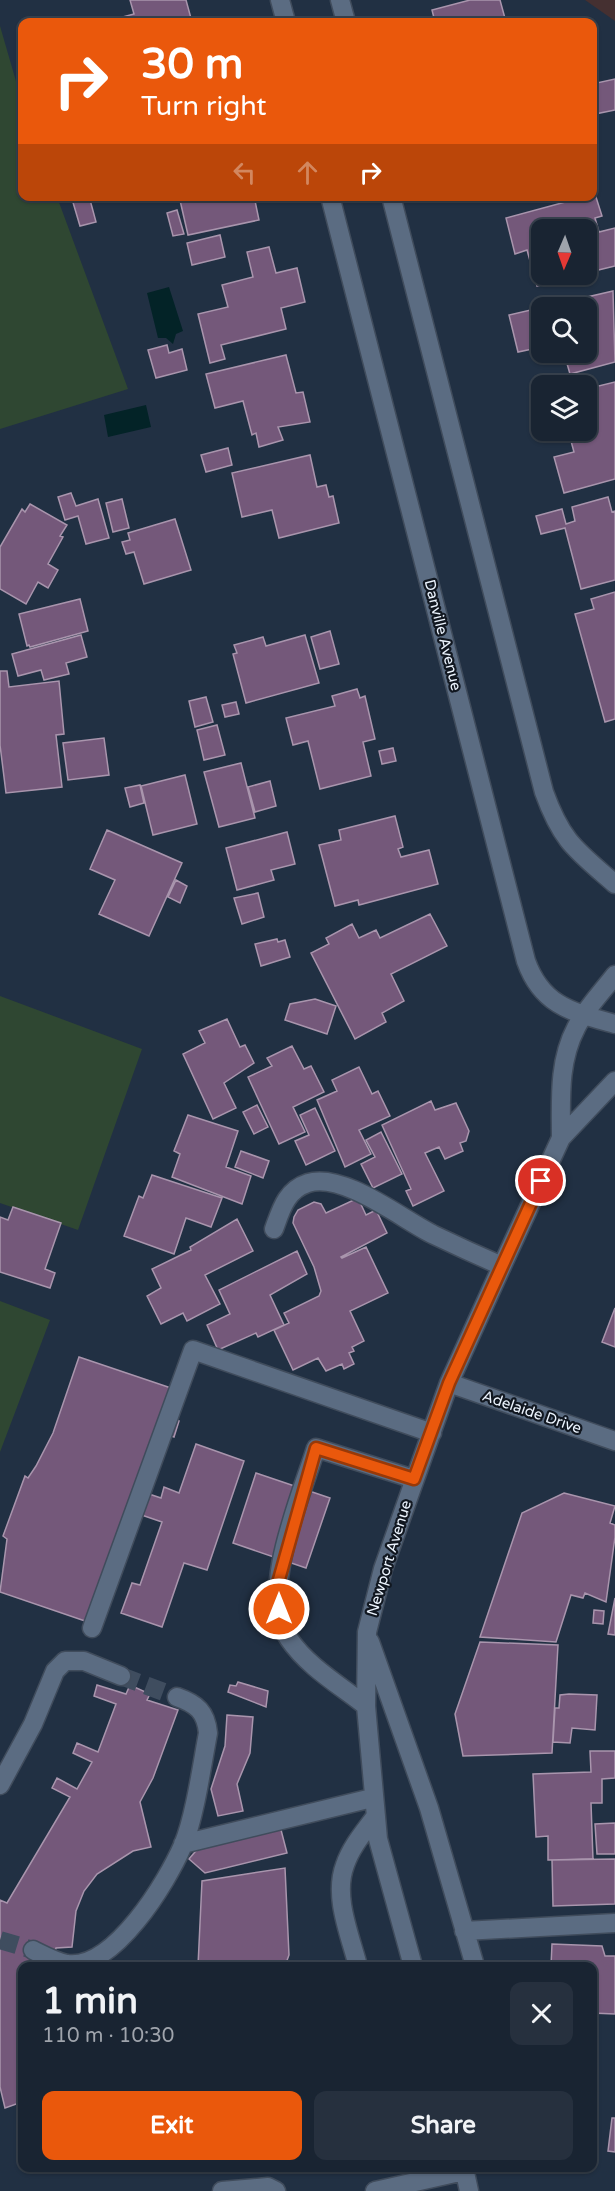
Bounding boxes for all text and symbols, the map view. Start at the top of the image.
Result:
text: 30 m [141,39,243,90]
icon: right [42,42,120,120]
text: Turn right [141,90,267,123]
icon: left [228,156,261,189]
icon: ahead [291,156,324,189]
icon: right [354,156,387,189]
north arrow [531,219,597,285]
map controls [531,219,597,441]
button: search [531,297,597,363]
button: layers [531,375,597,441]
street label: Danville Avenue [421,578,465,692]
pin [515,1155,566,1206]
icon: arrive [524,1164,557,1197]
street label: Adelaide Drive [480,1387,584,1437]
street label: Newport Avenue [363,1498,415,1618]
position arrow [247,1577,311,1641]
text: 1 min [42,1980,138,2023]
button: close [510,1982,573,2045]
text: 110 m · 10:30 [42,2024,174,2048]
button: Exit [42,2091,302,2160]
button: Share [314,2091,573,2160]

